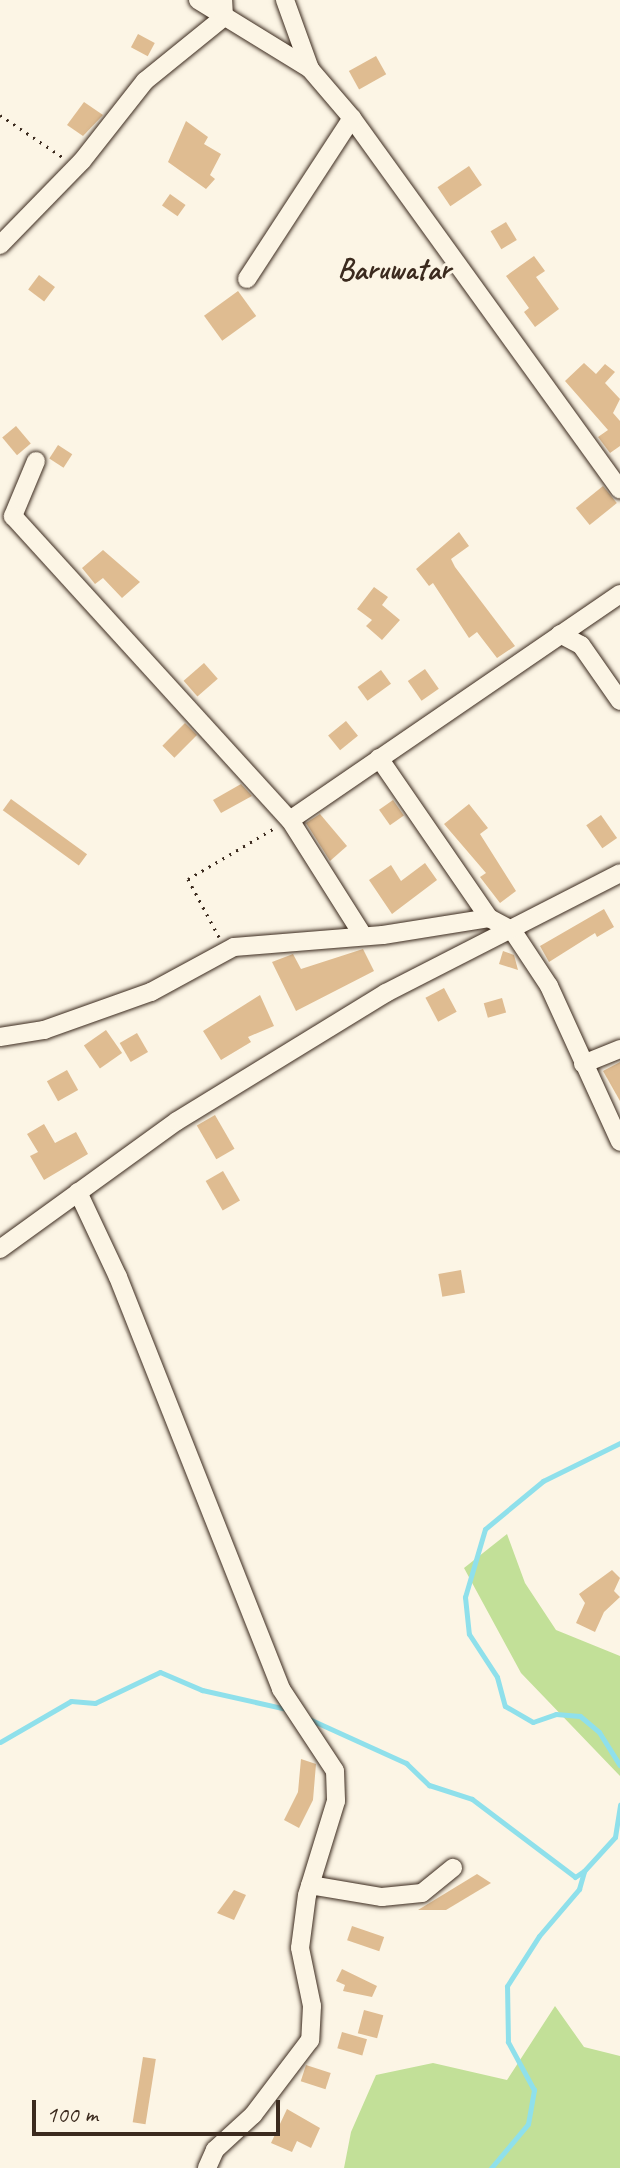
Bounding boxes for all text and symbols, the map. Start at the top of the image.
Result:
district label: Baruwatar [337,251,451,287]
scale bar [36,2084,284,2134]
text: 100 m [46,2099,98,2129]

